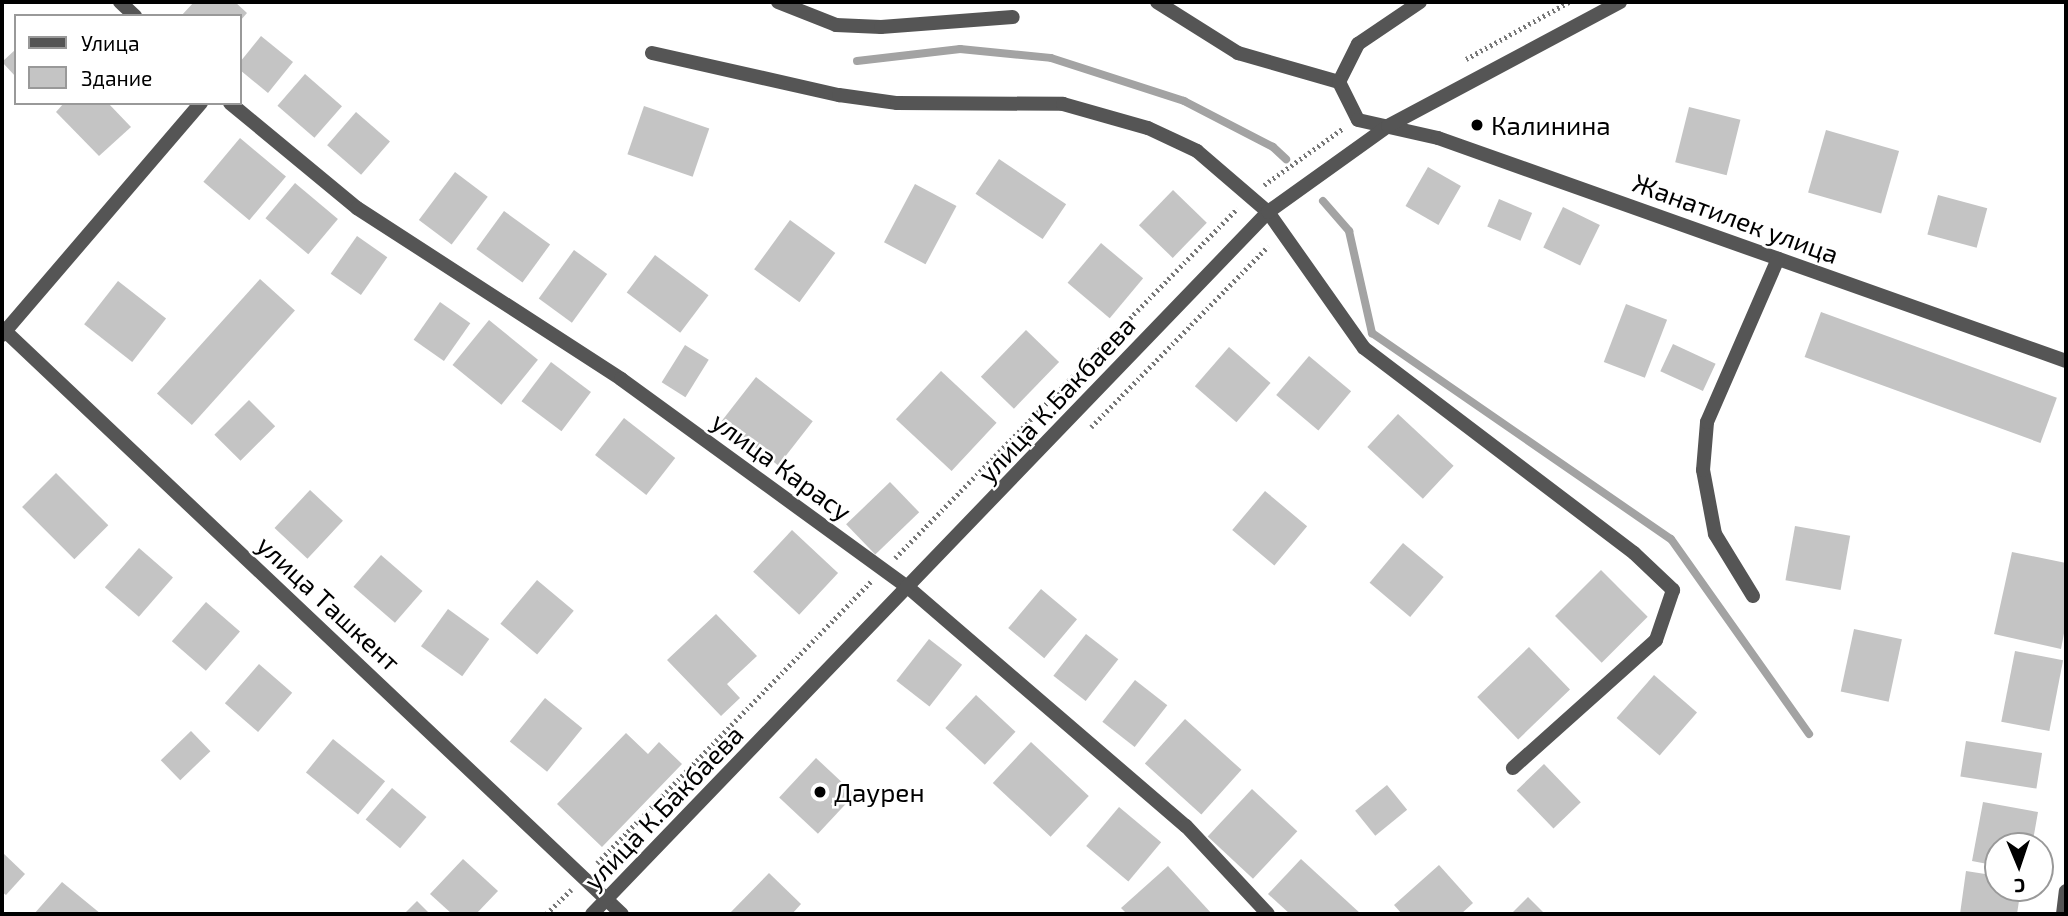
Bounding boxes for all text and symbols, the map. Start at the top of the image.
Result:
legend [14,14,242,105]
text: Улица [81,30,140,55]
text: Здание [81,65,152,90]
place label: Калинина [1491,109,1611,141]
marker: Калинина [1469,117,1485,133]
street label: Жанатилек улица [1629,166,1843,270]
street label: улица К.Бакбаева [971,309,1141,489]
street label: улица Карасу [706,405,858,527]
street label: улица Ташкент [251,529,407,677]
street label: улица К.Бакбаева [577,719,749,895]
place label: Даурен [834,776,925,808]
marker: Даурен [812,784,828,800]
north arrow [1984,832,2054,902]
text: С [2014,875,2026,898]

